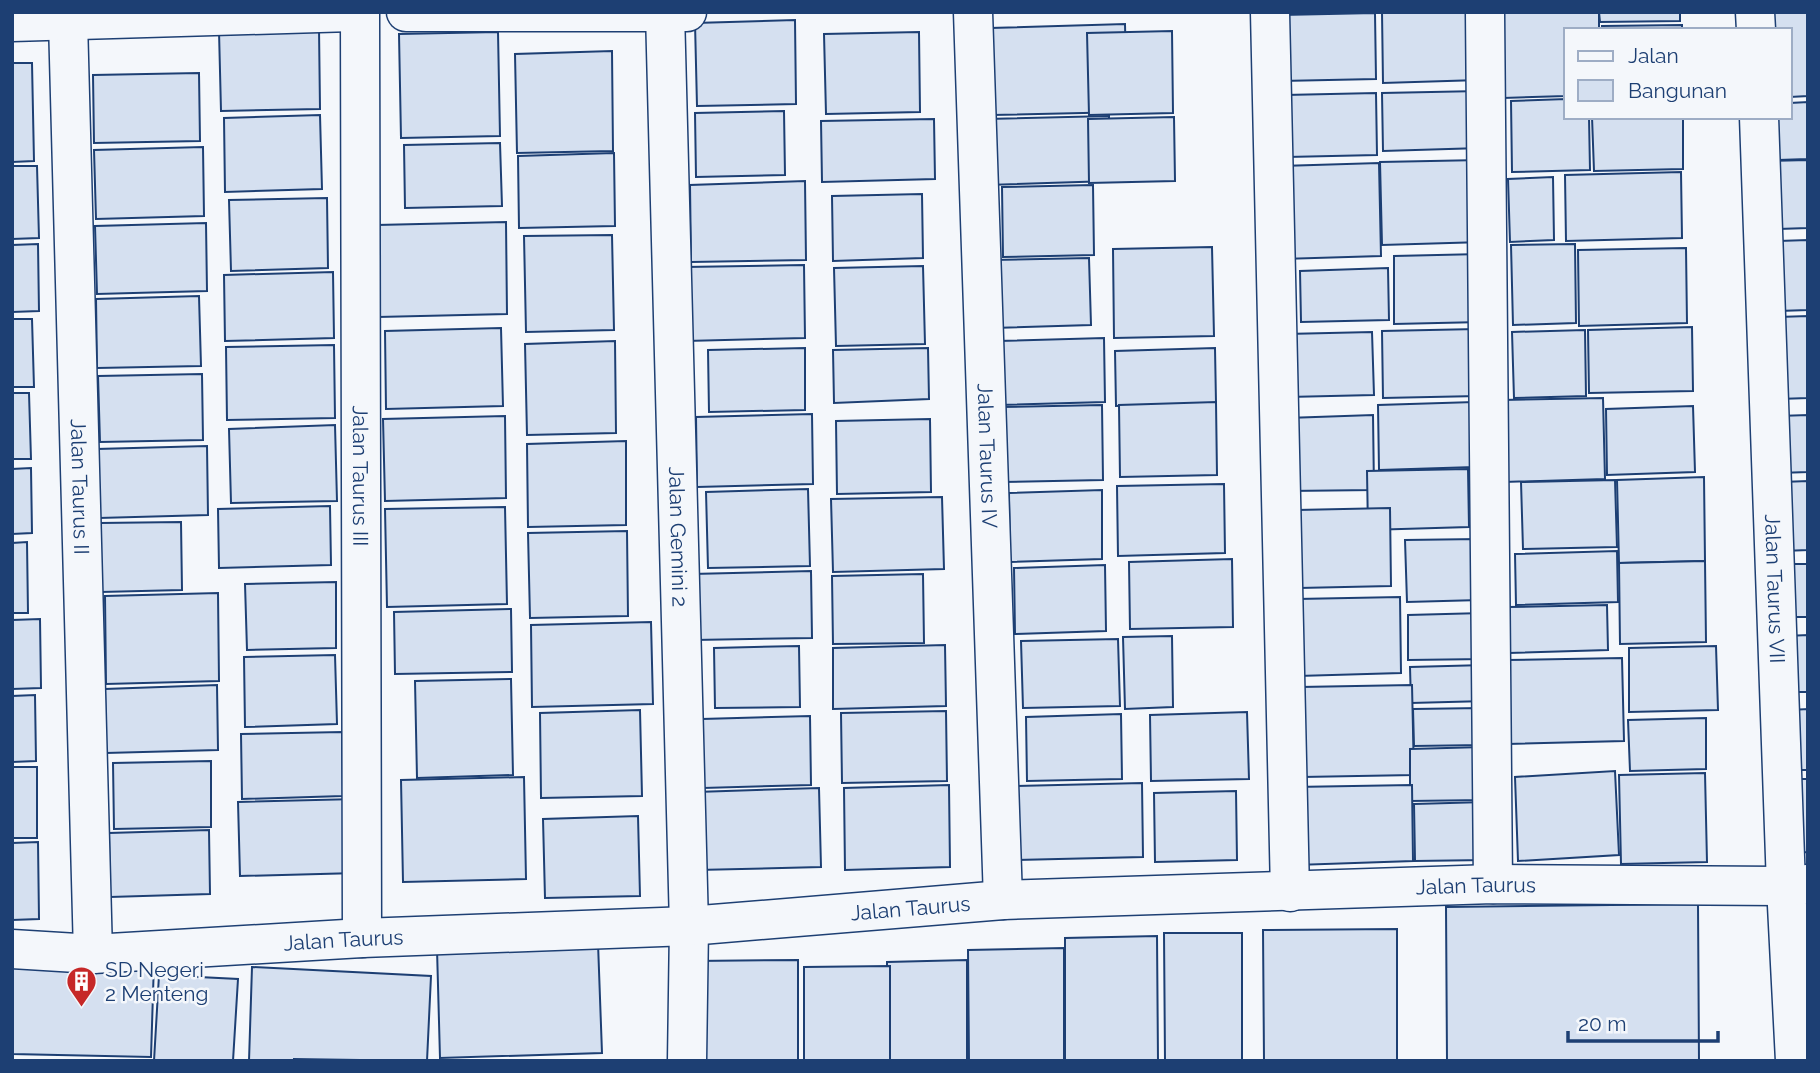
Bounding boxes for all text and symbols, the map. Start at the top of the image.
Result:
legend [1564,28,1792,119]
text: Jalan [1628,43,1679,68]
text: Bangunan [1628,78,1727,103]
street label: Jalan Taurus IV [973,383,1003,529]
street label: Jalan Taurus III [348,405,374,547]
street label: Jalan Taurus II [66,419,95,555]
street label: Jalan Gemini 2 [664,466,693,607]
street label: Jalan Taurus VII [1760,514,1791,664]
street label: Jalan Taurus [1415,871,1536,899]
street label: Jalan Taurus [849,890,971,925]
street label: Jalan Taurus [283,924,404,955]
place label: SD Negeri 2 Menteng [105,957,208,1006]
building icon: SD Negeri 2 Menteng [65,964,99,1008]
scale bar [1568,1000,1718,1044]
text: 20 m [1578,1011,1626,1036]

